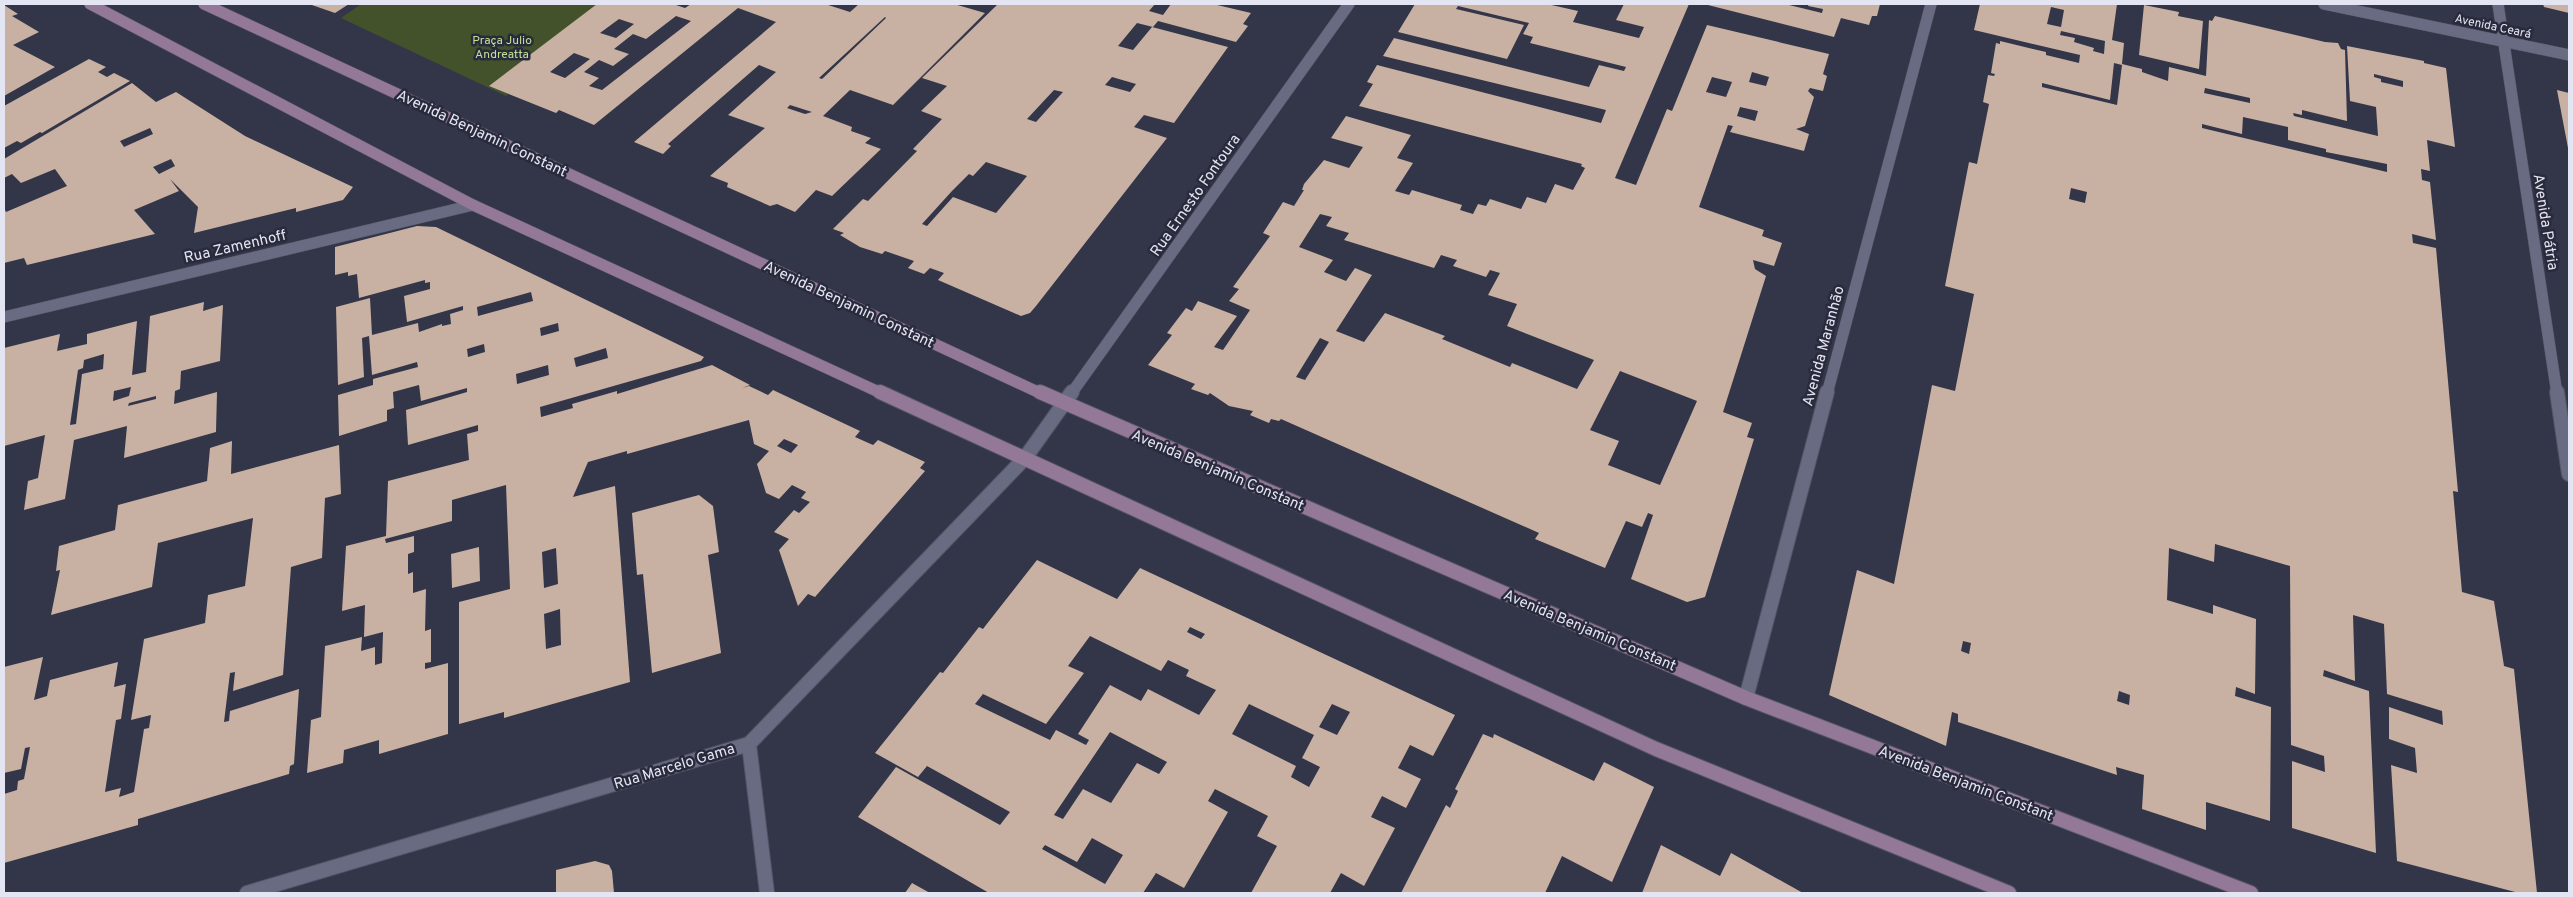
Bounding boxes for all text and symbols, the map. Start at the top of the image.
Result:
street label: Avenida Ceará [2453,11,2532,43]
park label: Praça Julio Andreatta [472,33,532,63]
street label: Avenida Benjamin Constant [393,87,570,182]
street label: Rua Ernesto Fontoura [1147,131,1246,261]
street label: Avenida Pátria [2528,173,2562,272]
street label: Rua Zamenhoff [182,226,288,268]
street label: Avenida Benjamin Constant [760,258,937,353]
street label: Avenida Maranhão [1799,284,1850,409]
street label: Avenida Benjamin Constant [1128,426,1307,516]
street label: Avenida Benjamin Constant [1500,586,1679,676]
street label: Rua Marcelo Gama [612,740,737,795]
street label: Avenida Benjamin Constant [1875,742,2056,827]

